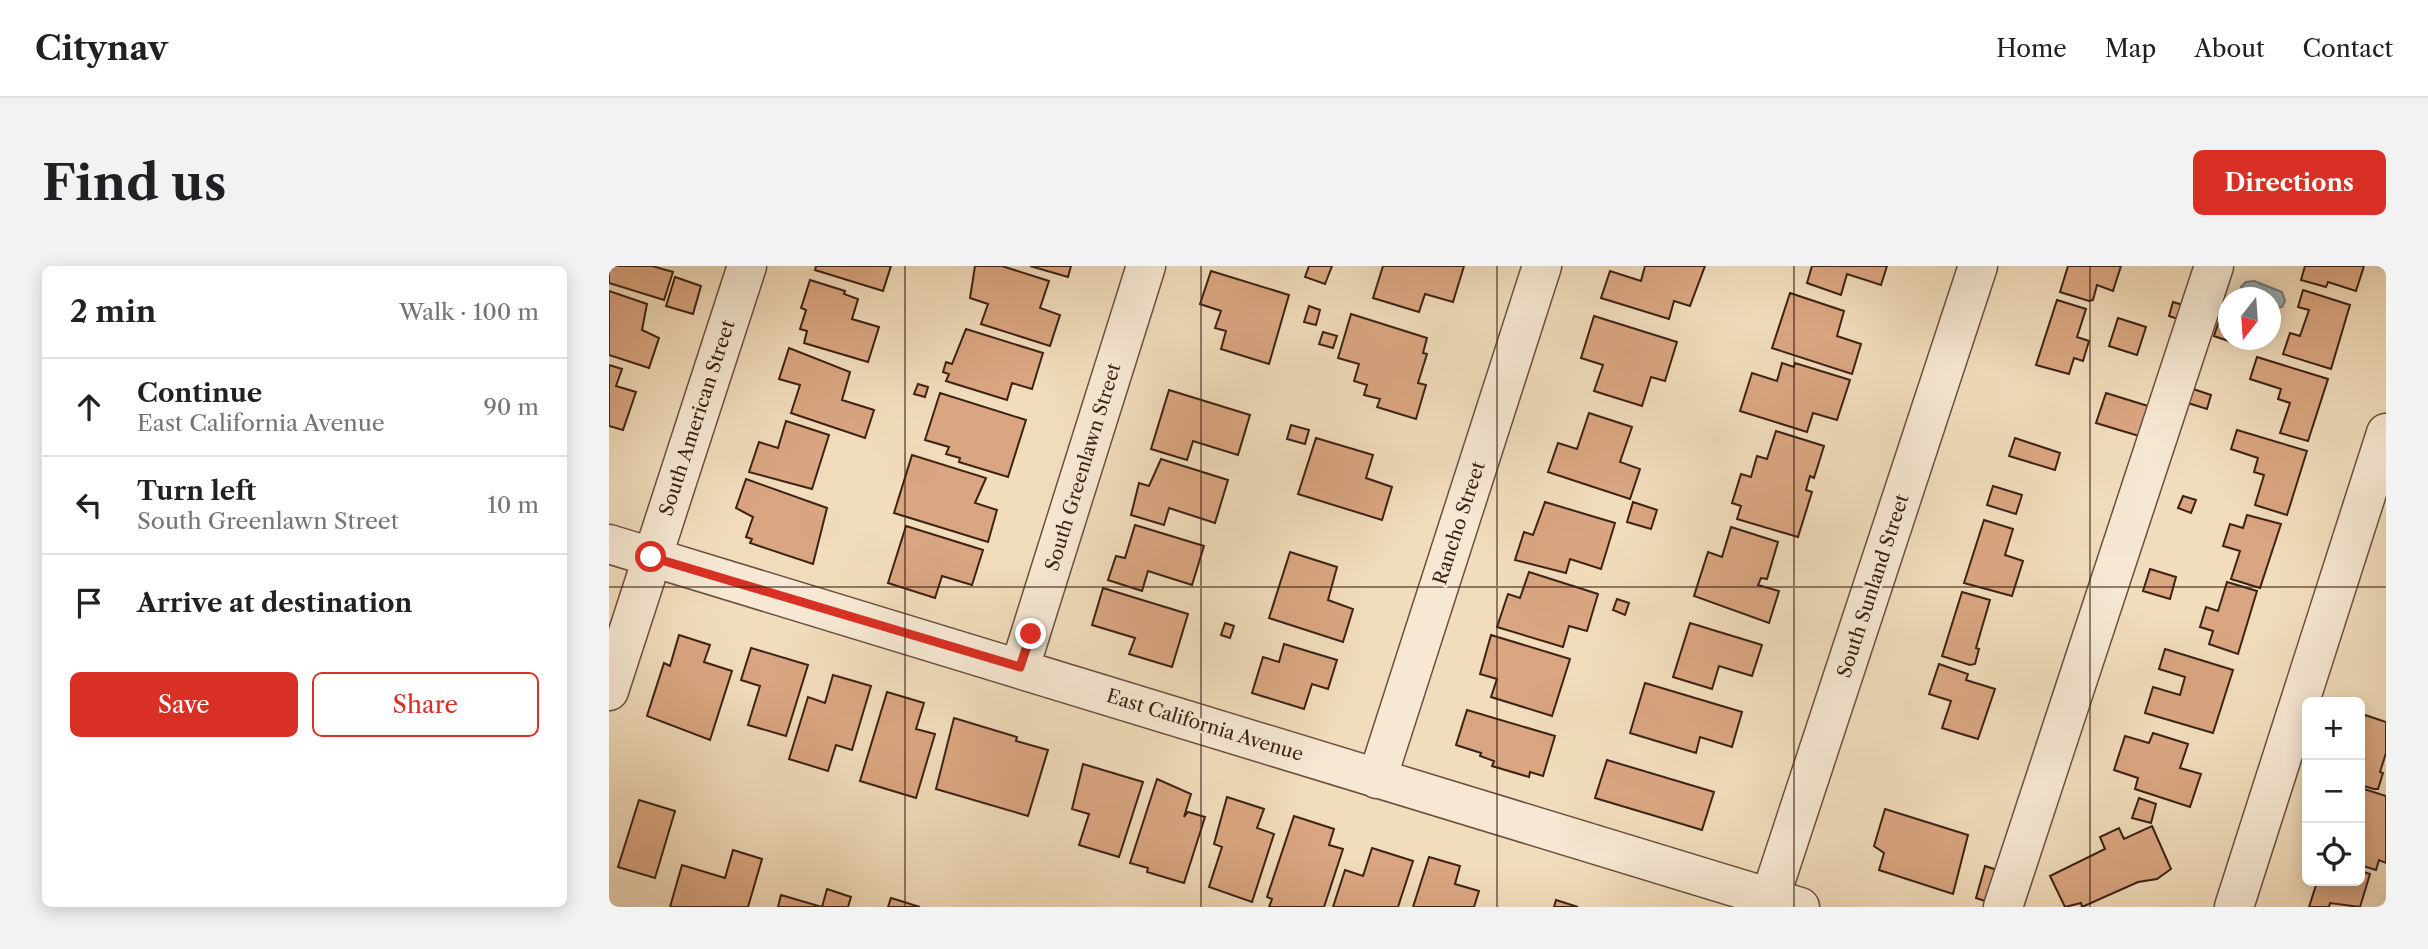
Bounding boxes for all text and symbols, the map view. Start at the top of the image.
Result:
text: Citynav [35,28,168,69]
text: Home [1996,34,2067,63]
text: Map [2105,34,2156,63]
text: About [2194,34,2265,63]
text: Contact [2303,34,2393,63]
button: Directions [2193,150,2386,215]
text: Find us [42,152,226,213]
north arrow [2218,287,2281,350]
text: 2 min [70,293,156,330]
text: Walk · 100 m [399,298,539,326]
street label: South American Street [654,317,740,519]
street label: South Greenlawn Street [1040,360,1126,574]
text: Continue [137,377,262,409]
icon: ahead [70,388,108,426]
text: 90 m [483,393,539,421]
text: East California Avenue [137,409,385,437]
street label: Rancho Street [1428,458,1490,588]
text: Turn left [137,475,256,507]
icon: left [70,486,108,524]
text: 10 m [487,491,539,519]
street label: South Sunland Street [1832,491,1914,681]
text: South Greenlawn Street [137,507,399,535]
route start [635,541,666,572]
icon: arrive [70,584,108,622]
text: Arrive at destination [137,587,412,619]
route end [1015,618,1046,649]
button: Save [70,672,298,737]
button: Share [312,672,539,737]
street label: East California Avenue [1104,684,1306,766]
map controls [2302,697,2365,886]
button: + [2302,697,2365,760]
button: − [2302,760,2365,823]
button: locate [2302,823,2365,886]

